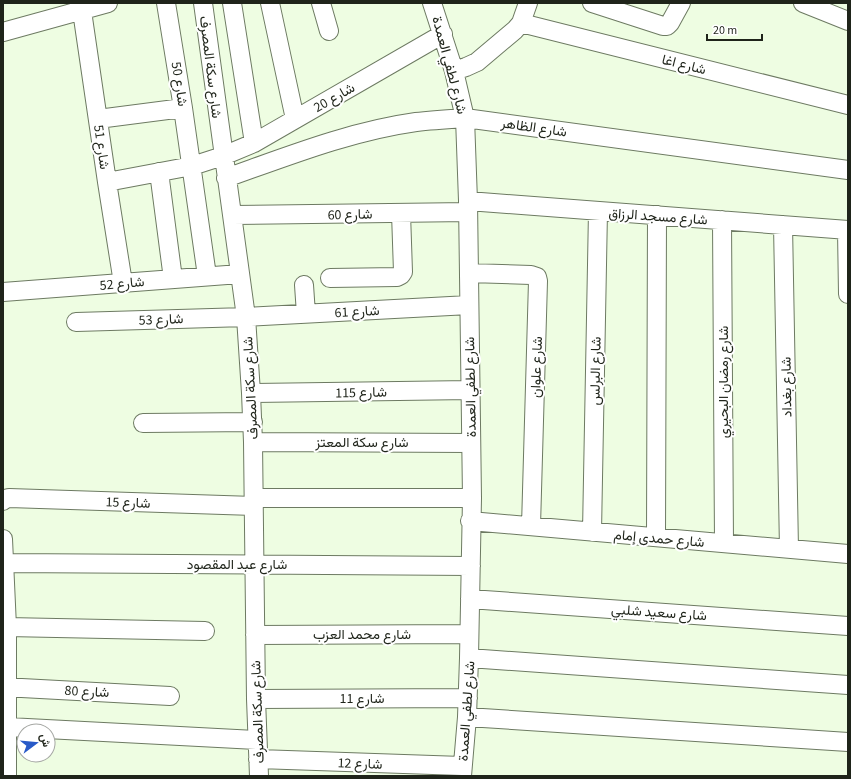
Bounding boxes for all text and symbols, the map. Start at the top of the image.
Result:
street label: شارع لطفي العمدة [425,14,472,117]
street label: شارع سكة المصرف [194,15,226,120]
scale bar [707,16,762,42]
text: 20 m [713,22,737,39]
street label: شارع اغا [659,50,708,80]
street label: شارع 50 [166,60,192,108]
street label: شارع 20 [310,78,359,118]
street label: شارع الظاهر [499,113,568,143]
street label: شارع 51 [88,124,114,171]
street label: شارع مسجد الرزاق [608,204,708,230]
street label: شارع 60 [327,205,373,225]
street label: شارع 52 [99,272,145,296]
street label: شارع 61 [334,301,380,323]
street label: شارع 53 [138,309,184,331]
street label: شارع رمضان البحيري [714,326,735,438]
street label: شارع سكة المصرف [238,336,264,440]
street label: شارع علوان [526,336,548,398]
street label: شارع البرلس [585,336,607,406]
street label: شارع لطفي العمدة [460,337,483,437]
street label: شارع بغداد [776,357,798,417]
street label: شارع 115 [335,383,387,403]
street label: شارع سكة المعتز [314,433,409,453]
street label: شارع 15 [105,492,151,514]
street label: شارع حمدى إمام [613,525,705,553]
street label: شارع عبد المقصود [187,555,287,575]
street label: شارع سعيد شلبي [610,600,708,627]
street label: شارع محمد العزب [313,625,411,645]
street label: شارع سكة المصرف [246,660,270,764]
street label: شارع لطفي العمدة [454,660,481,762]
street label: شارع 80 [64,681,110,703]
street label: شارع 11 [340,689,384,709]
north arrow [16,723,56,763]
text: ش [36,732,54,749]
street label: شارع 12 [337,753,383,775]

